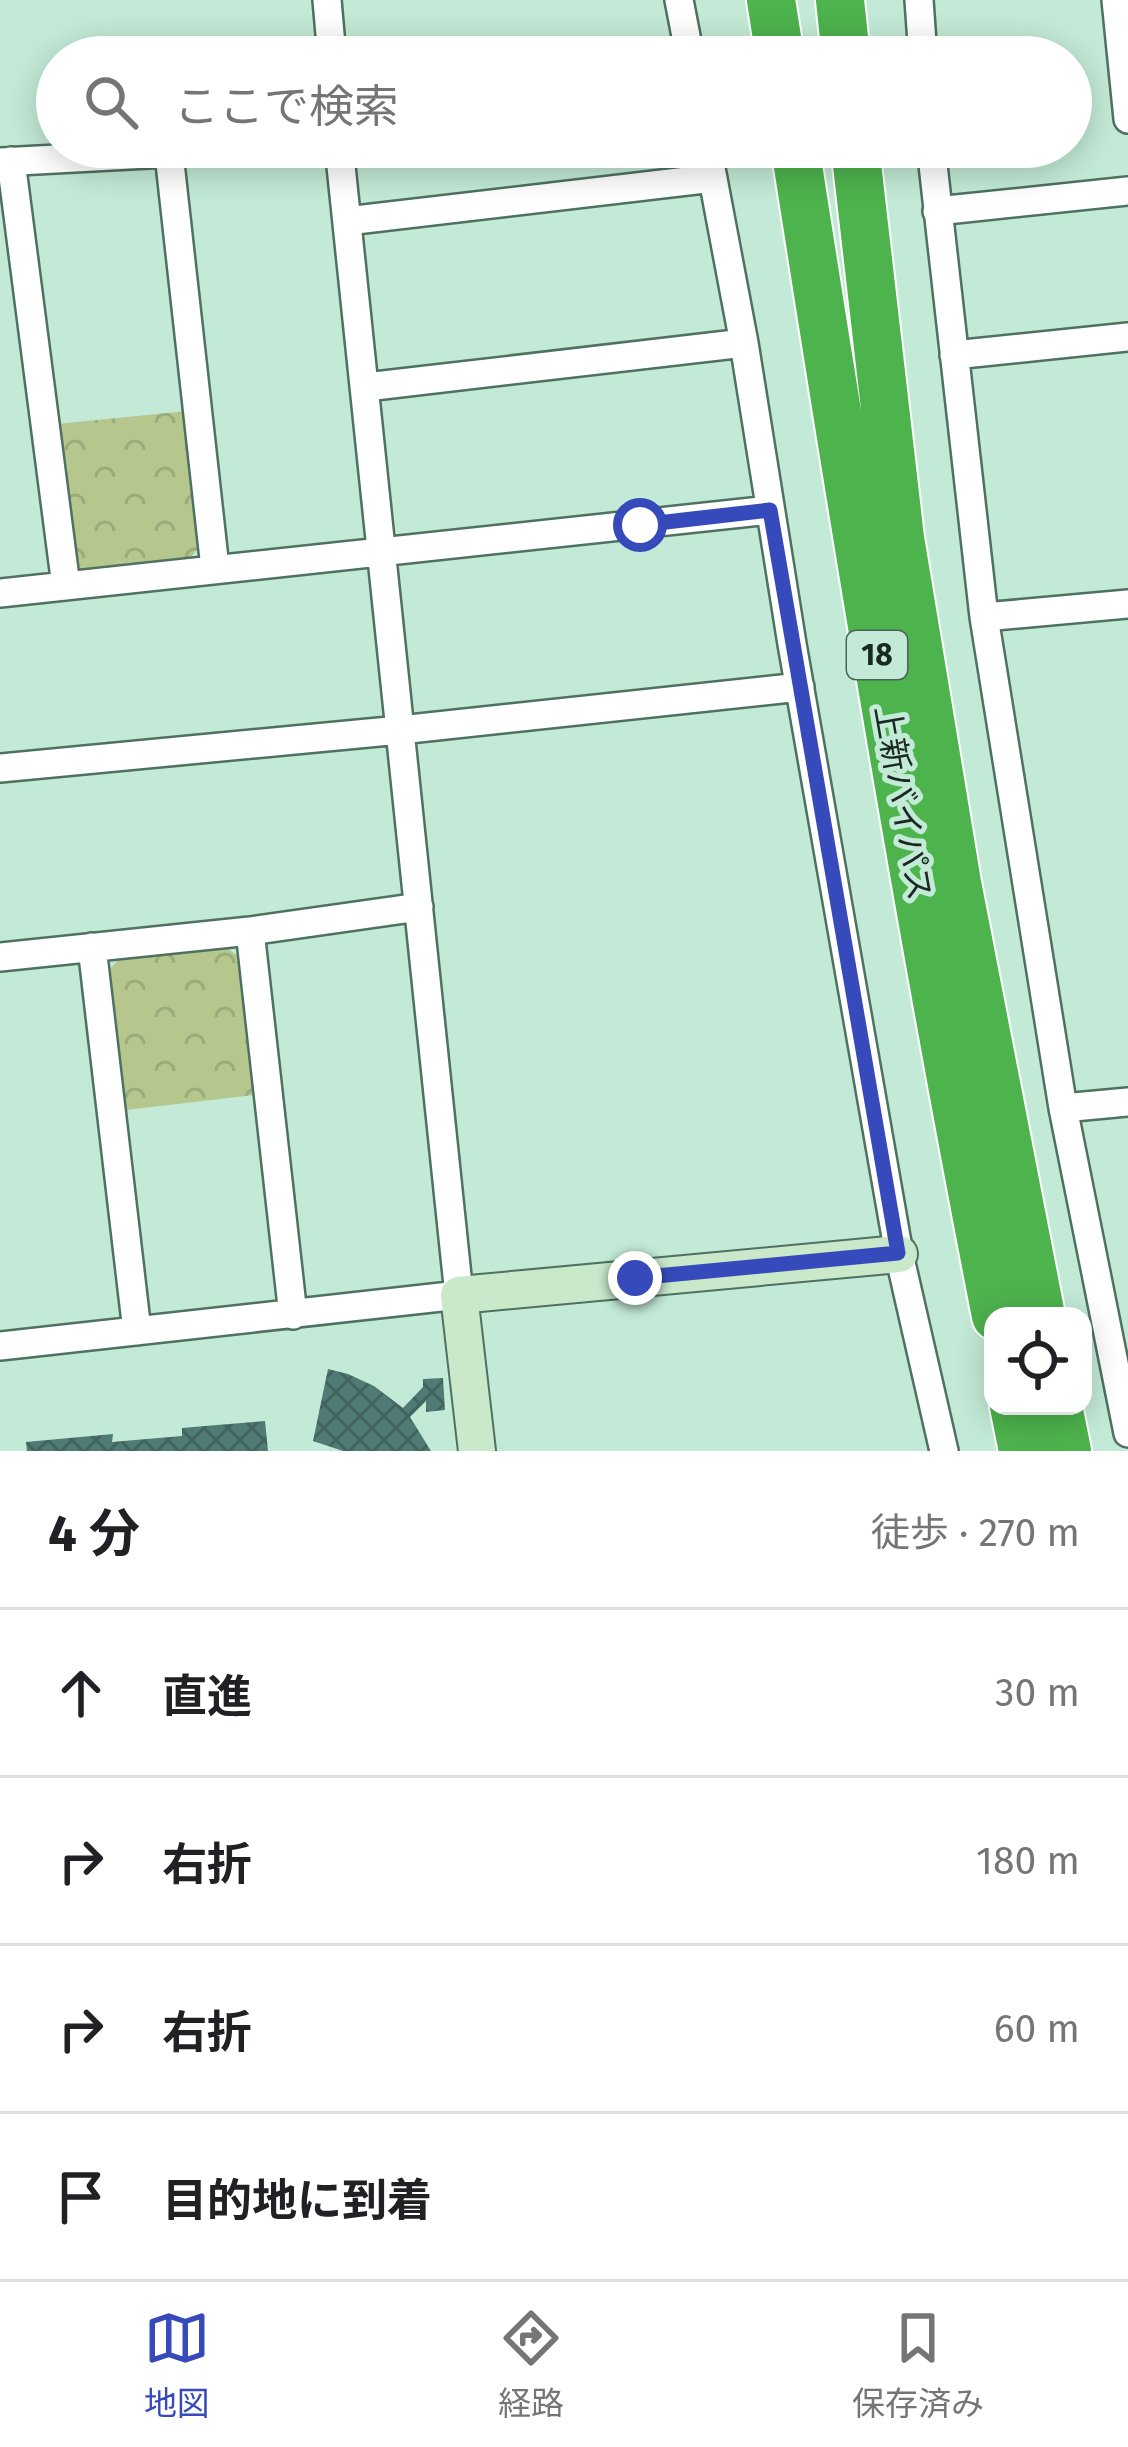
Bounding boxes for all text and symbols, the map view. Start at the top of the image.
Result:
search box [36,36,1092,168]
icon: search [78,69,144,135]
text: ここで検索 [174,80,399,134]
route start [613,498,667,552]
road number: 18 [847,631,907,679]
street label: 上新バイパス [866,702,940,904]
route end [608,1251,662,1305]
map controls [984,1307,1092,1415]
button: locate [984,1307,1092,1415]
text: 4 分 [48,1503,140,1565]
text: 徒歩 · 270 m [871,1510,1080,1556]
icon: ahead [48,1660,114,1726]
text: 直進 [162,1670,252,1724]
text: 30 m [995,1670,1080,1716]
icon: right [48,1828,114,1894]
text: 右折 [162,1838,252,1892]
text: 180 m [976,1838,1080,1884]
icon: right [48,1996,114,2062]
text: 右折 [162,2006,252,2060]
text: 60 m [994,2006,1080,2052]
icon: arrive [48,2164,114,2230]
text: 目的地に到着 [162,2174,432,2228]
tab: 地図 [144,2305,210,2425]
tab: 経路 [498,2305,564,2425]
tab: 保存済み [852,2305,984,2425]

